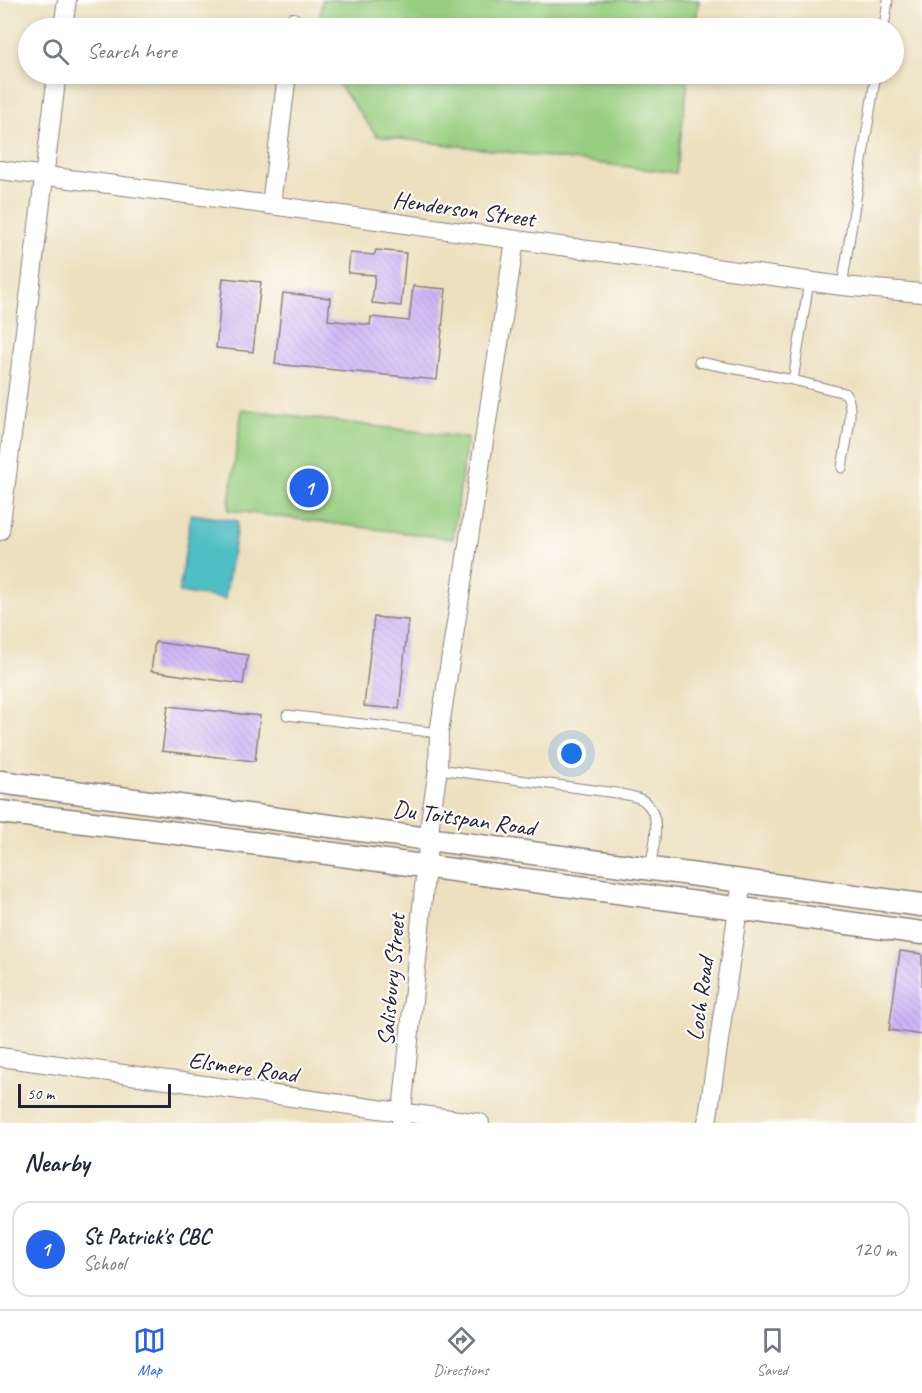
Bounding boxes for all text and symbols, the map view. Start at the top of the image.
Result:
search box [18,18,904,84]
icon: search [39,35,72,68]
text: Search here [87,37,177,65]
street label: Henderson Street [391,184,539,234]
pin: 1 [290,466,328,510]
your location [557,739,586,768]
street label: Du Toitspan Road [391,793,541,843]
street label: Salisbury Street [370,911,412,1047]
street label: Loch Road [679,952,721,1042]
street label: Elsmere Road [187,1045,303,1090]
scale bar [18,1081,171,1108]
text: 50 m [27,1084,54,1104]
text: Nearby [24,1146,89,1179]
text: St Patrick's CBC [83,1223,210,1251]
text: 1 [41,1237,50,1262]
text: 120 m [853,1237,896,1262]
text: School [83,1251,126,1276]
tab: Map [133,1324,166,1380]
tab: Directions [433,1324,489,1380]
tab: Saved [756,1324,789,1380]

